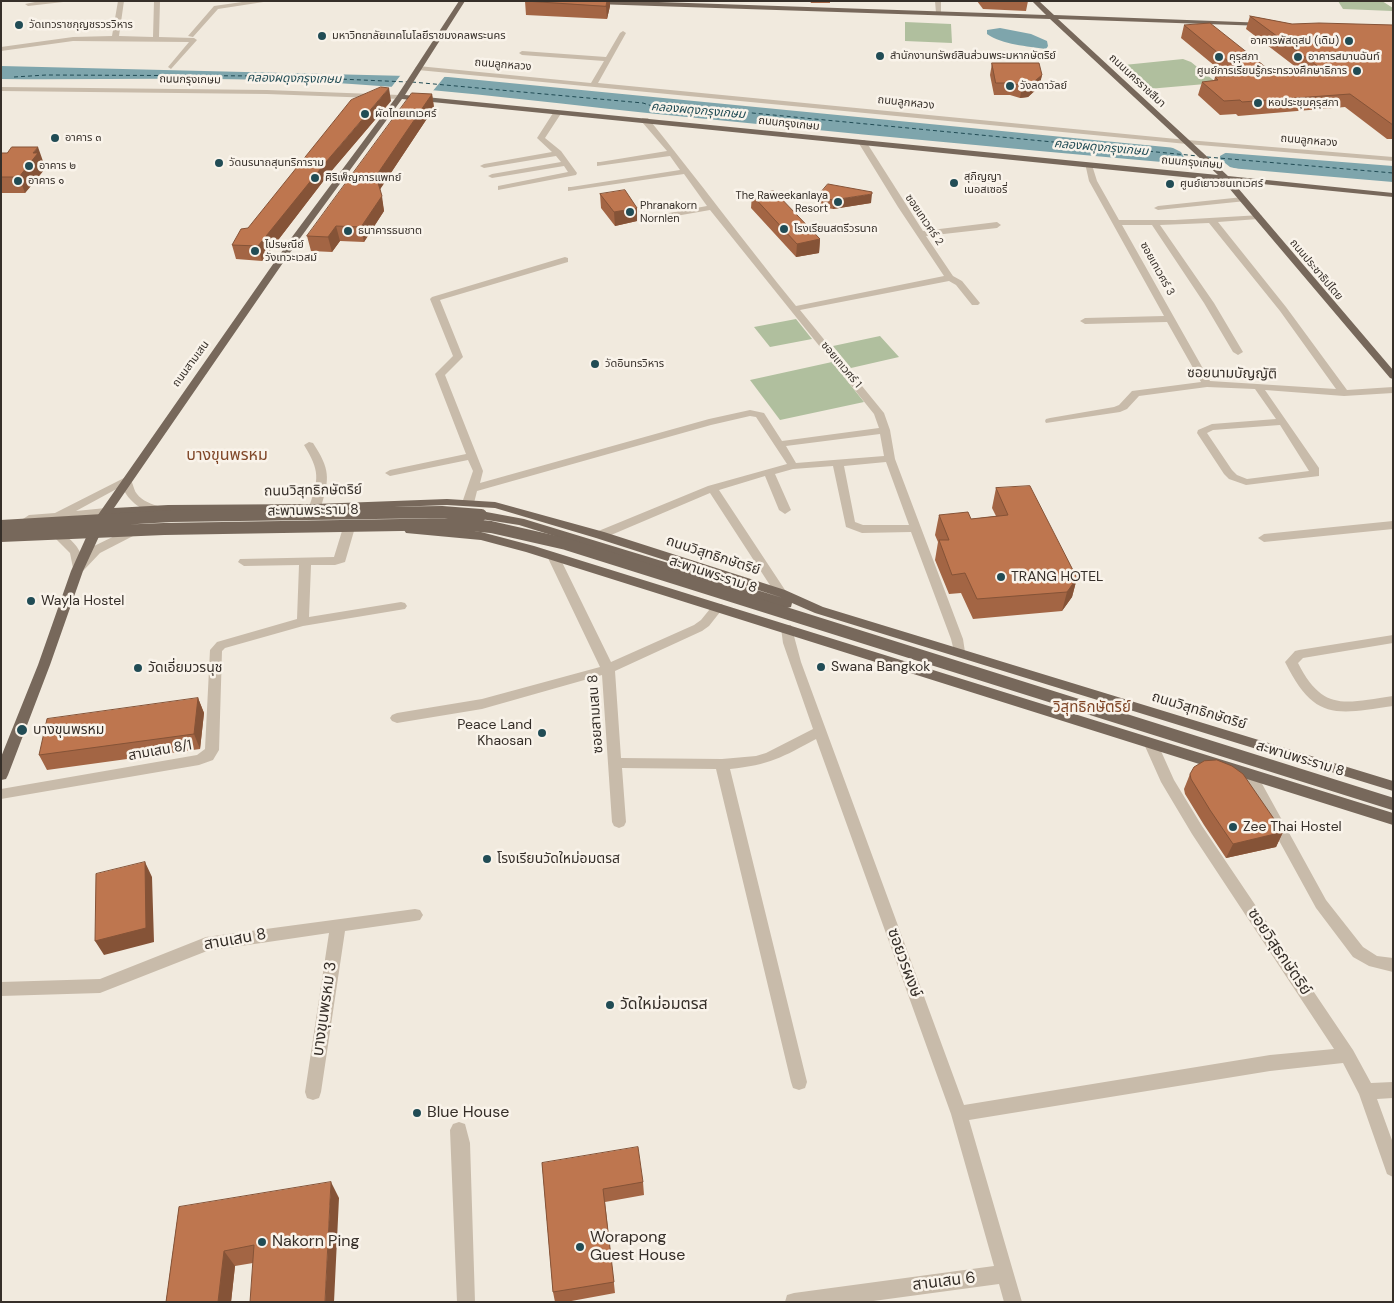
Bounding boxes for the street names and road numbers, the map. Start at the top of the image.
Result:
street label: ถนนนครราชสีมา [1106,51,1168,111]
street label: ถนนลูกหลวง [474,56,532,74]
street label: ถนนกรุงเกษม [159,73,221,87]
street label: ถนนลูกหลวง [877,93,935,113]
street label: ถนนกรุงเกษม [758,114,820,134]
street label: ถนนลูกหลวง [1280,132,1338,150]
street label: ถนนกรุงเกษม [1161,154,1223,172]
street label: ซอยเทเวศร์ 2 [902,192,946,248]
street label: ถนนประชาธิปไตย [1287,237,1345,303]
street label: ซอยเทเวศร์ 3 [1137,240,1177,298]
street label: ถนนสามเสน [170,338,212,390]
street label: ซอยเทเวศร์ 1 [818,339,864,391]
street label: ซอยนามบัญญัติ [1187,365,1277,383]
street label: ถนนวิสุทธิกษัตริย์ [264,482,362,500]
street label: สะพานพระราม 8 [267,502,359,520]
street label: ถนนวิสุทธิกษัตริย์ [664,533,762,579]
street label: สะพานพระราม 8 [667,553,759,597]
street label: ซอยสามเสน 8 [585,674,607,754]
street label: ถนนวิสุทธิกษัตริย์ [1150,689,1248,733]
street label: สามเสน 8/1 [127,737,193,765]
street label: สะพานพระราม 8 [1254,738,1346,780]
street label: ซอยวิสุธกษัตริย์ [1243,905,1315,999]
street label: สานเสน 8 [202,925,268,955]
street label: ซอยวรผงษ์ [883,926,925,1000]
street label: บางขุนพรหม 3 [309,961,341,1057]
street label: สานเสน 6 [911,1269,977,1295]

